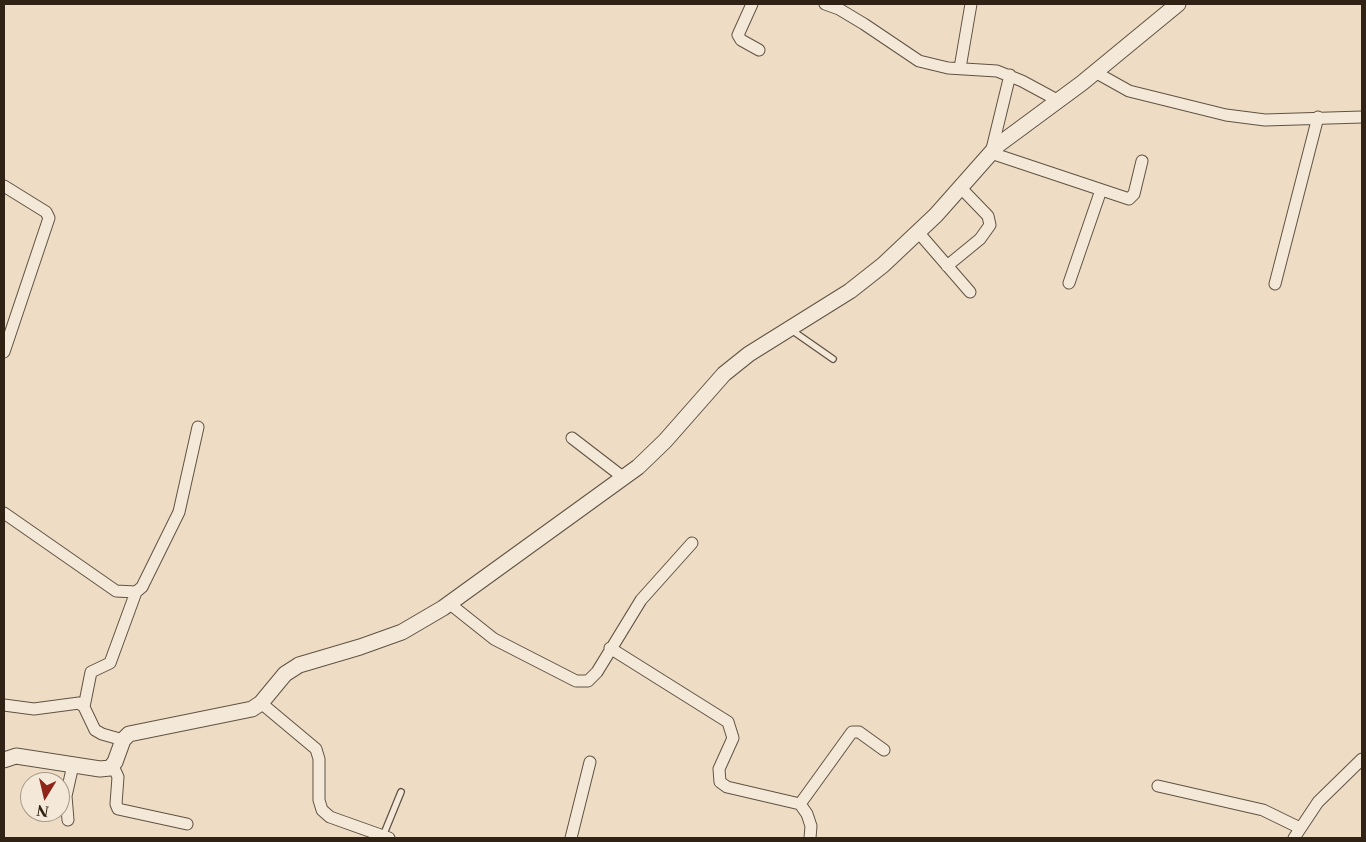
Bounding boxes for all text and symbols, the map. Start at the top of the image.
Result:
north arrow [20,772,70,822]
text: N [35,801,50,821]

